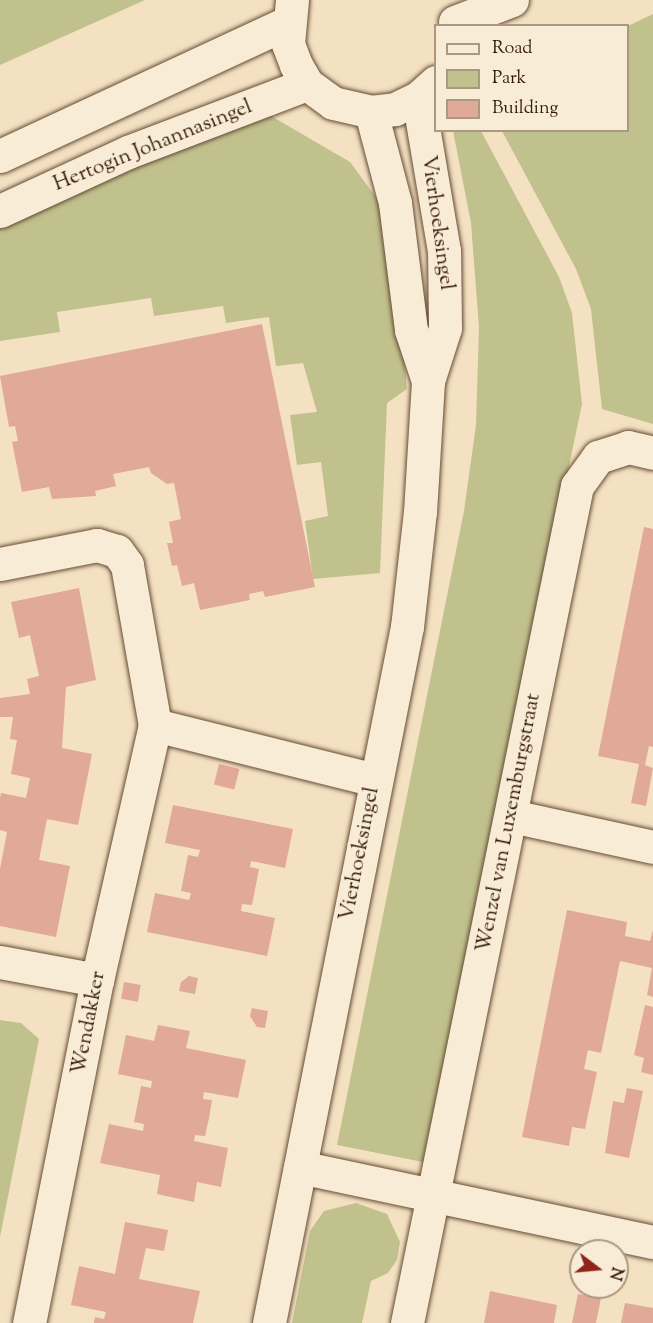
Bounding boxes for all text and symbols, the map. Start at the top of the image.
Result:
legend [434,24,629,132]
text: Road [492,36,532,62]
text: Park [492,66,526,92]
street label: Hertogin Johannasingel [50,95,256,197]
text: Building [492,96,558,122]
street label: Vierhoeksingel [415,154,459,292]
street label: Wenzel van Luxemburgstraat [472,691,546,955]
street label: Vierhoeksingel [335,785,385,923]
street label: Wendakker [67,969,111,1077]
north arrow [569,1239,629,1299]
text: N [602,1264,628,1283]

